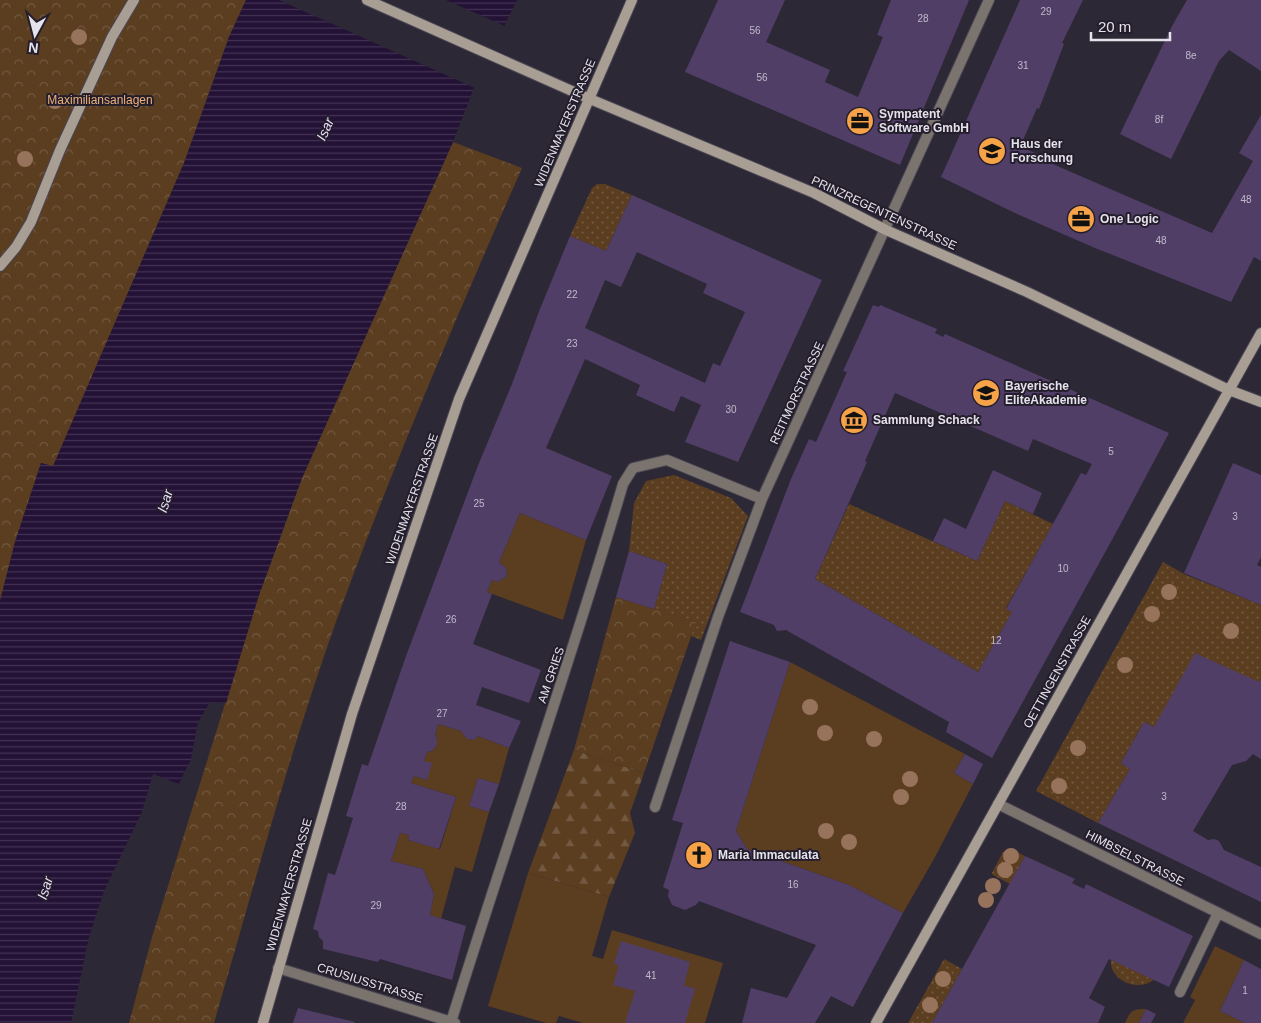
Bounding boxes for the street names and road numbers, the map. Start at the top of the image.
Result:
street label: WIDENMAYERSTRASSE [532,57,598,189]
street label: PRINZREGENTENSTRASSE [809,173,959,253]
street label: REITMORSTRASSE [767,340,827,446]
street label: WIDENMAYERSTRASSE [383,432,441,566]
street label: OETTINGENSTRASSE [1020,613,1094,731]
street label: AM GRIES [535,645,567,705]
street label: WIDENMAYERSTRASSE [263,817,315,953]
street label: HIMBSELSTRASSE [1083,827,1187,889]
street label: CRUSIUSSTRASSE [315,960,425,1006]

